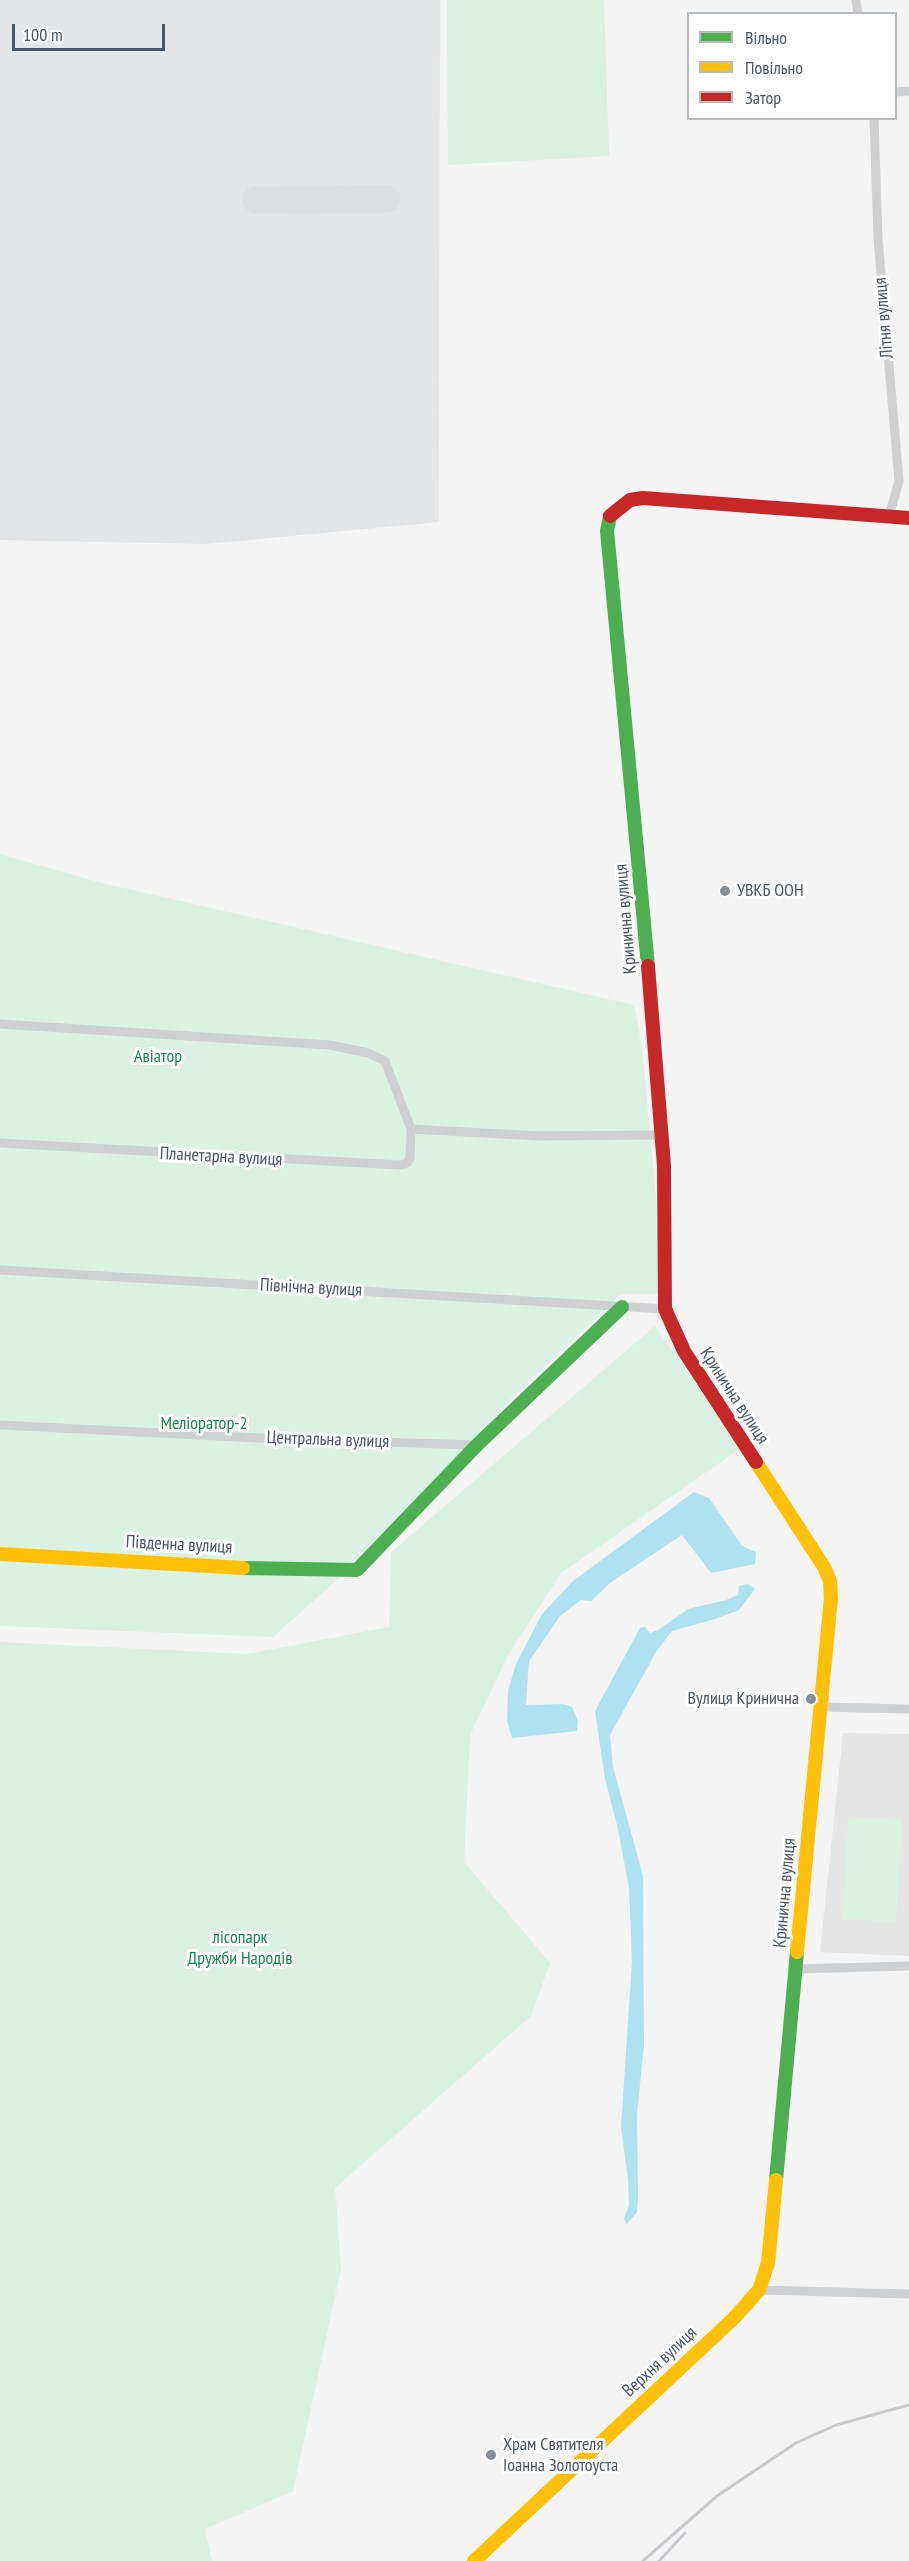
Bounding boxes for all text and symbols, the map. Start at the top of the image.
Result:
scale bar [15,12,168,50]
legend [687,12,897,120]
text: 100 m [23,23,63,46]
text: Вільно [745,26,787,49]
text: Повільно [745,56,803,79]
text: Затор [745,86,781,109]
street label: Літня вулиця [870,277,898,359]
street label: Кринична вулиця [610,863,642,975]
place label: УВКБ ООН [737,880,804,902]
marker: УВКБ ООН [718,884,732,898]
park label: Авіатор [134,1046,182,1068]
street label: Планетарна вулиця [159,1143,283,1171]
street label: Північна вулиця [259,1275,363,1301]
street label: Кринична вулиця [695,1344,773,1448]
park label: Меліоратор-2 [160,1413,248,1435]
street label: Центральна вулиця [266,1427,390,1453]
street label: Південна вулиця [125,1531,233,1559]
place label: Вулиця Кринична [688,1688,799,1710]
marker: Вулиця Кринична [804,1692,818,1706]
street label: Кринична вулиця [769,1837,801,1949]
park label: лісопарк Дружби Народів [188,1927,292,1970]
street label: Верхня вулиця [618,2322,702,2402]
place label: Храм Святителя Іоанна Золотоуста [503,2434,618,2476]
marker: Храм Святителя Іоанна Золотоуста [484,2448,498,2462]

